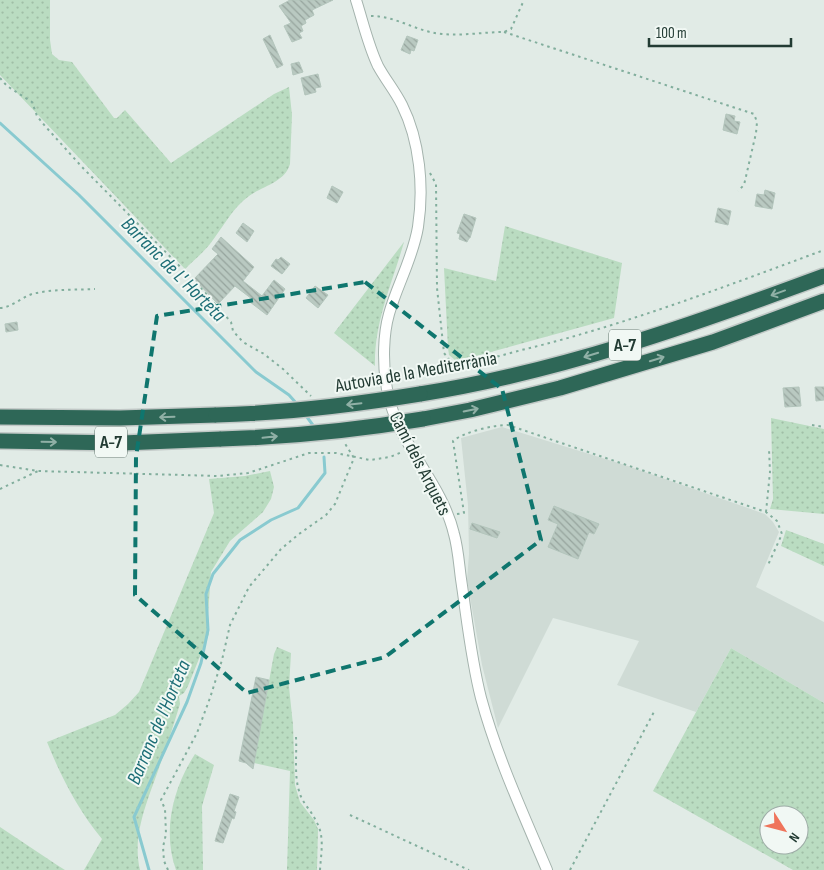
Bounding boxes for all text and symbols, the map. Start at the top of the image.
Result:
scale bar [649,15,792,47]
text: 100 m [656,24,687,43]
water label: Barranc de L' Horteta [116,212,231,327]
one-way arrow [771,289,786,298]
road number: A-7 [609,330,641,360]
street label: Autovia de la Mediterrània [333,347,499,398]
one-way arrow [583,350,599,360]
one-way arrow [649,354,665,364]
one-way arrow [346,399,362,409]
one-way arrow [462,405,478,414]
street label: Camí dels Arquets [384,408,456,520]
one-way arrow [160,412,176,421]
road number: A-7 [95,427,127,458]
one-way arrow [261,432,277,442]
one-way arrow [40,437,56,447]
water label: Barranc de l'Horteta [122,657,196,788]
north arrow [759,805,809,855]
text: N [785,829,803,845]

